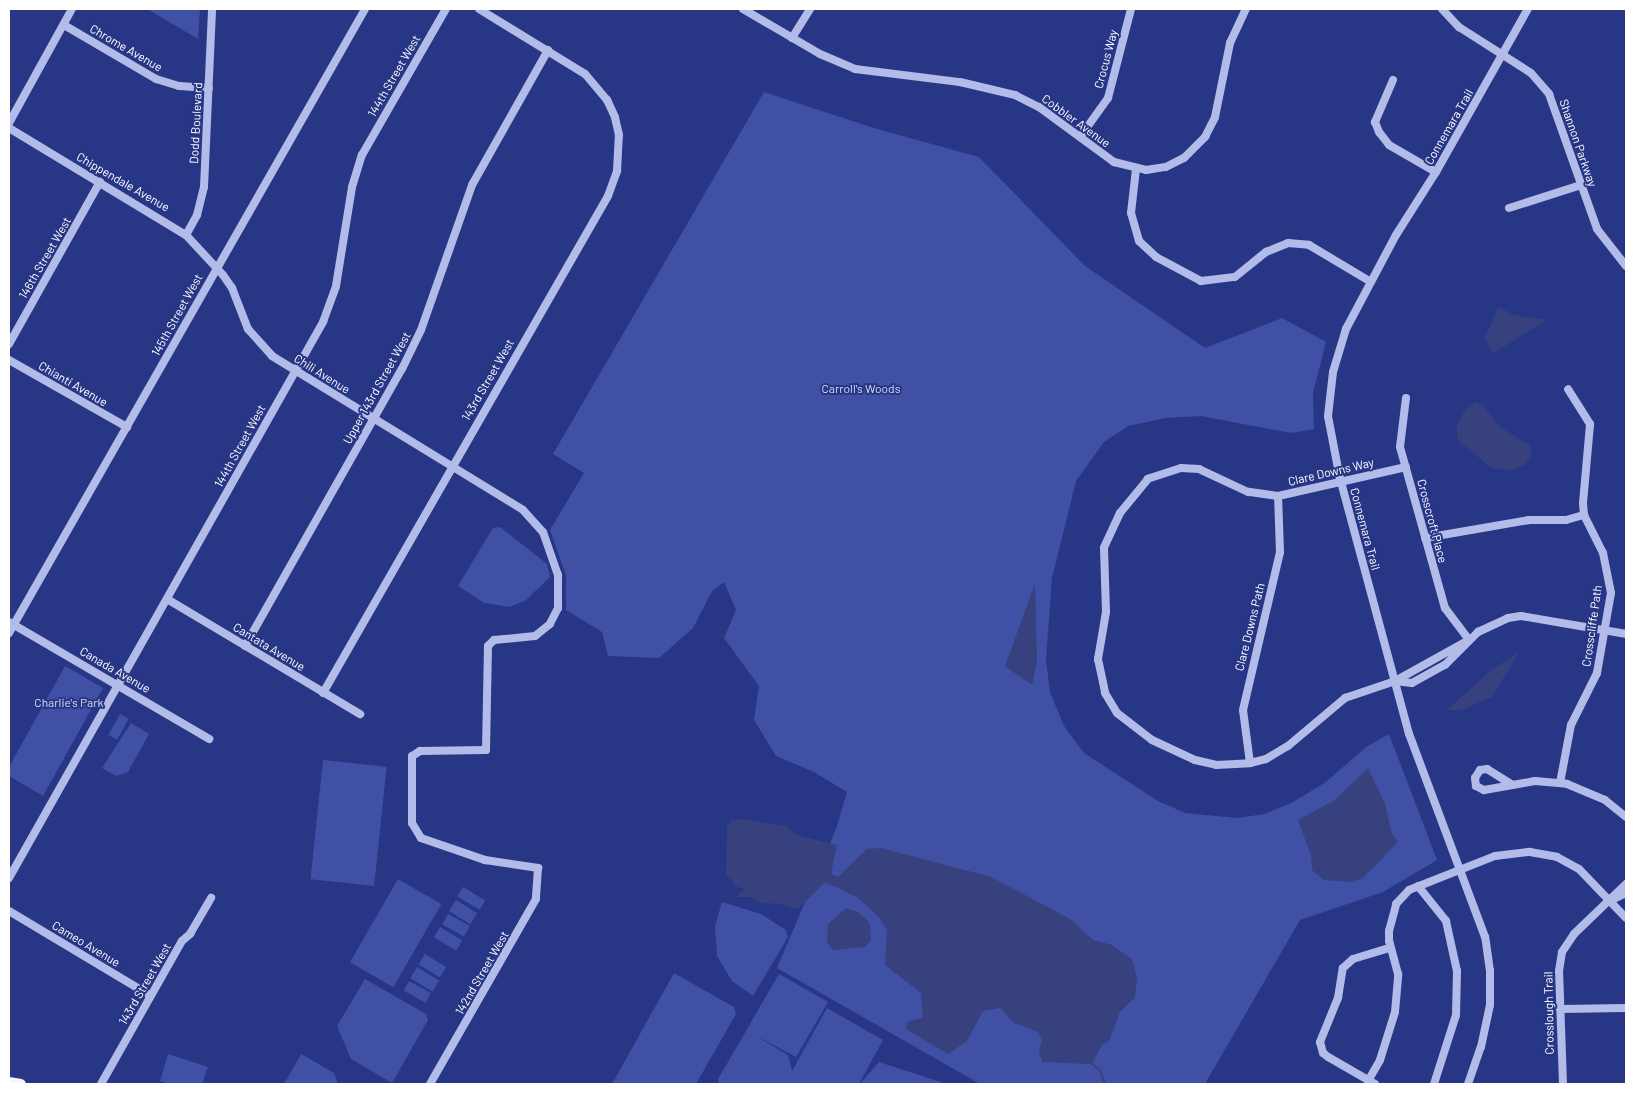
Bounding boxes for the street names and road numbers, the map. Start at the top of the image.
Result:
street label: Chrome Avenue [87,21,165,75]
street label: Crocus Way [1091,28,1121,90]
street label: 144th Street West [365,32,423,120]
street label: Dodd Boulevard [187,82,205,164]
street label: Connemara Trail [1422,87,1476,167]
street label: Cobbler Avenue [1039,91,1113,151]
street label: Shannon Parkway [1556,97,1600,189]
street label: Chippendale Avenue [74,149,172,215]
street label: 146th Street West [16,215,74,301]
street label: 145th Street West [148,271,206,359]
street label: Upper 143rd Street West [340,329,414,447]
street label: 143rd Street West [459,337,517,423]
street label: Chili Avenue [291,351,353,397]
street label: Chianti Avenue [36,358,110,410]
street label: 144th Street West [211,402,269,490]
street label: Clare Downs Way [1287,455,1375,489]
street label: Crosscroft Place [1414,478,1450,564]
street label: Connemara Trail [1347,486,1383,572]
street label: Clare Downs Path [1232,581,1268,673]
street label: Crosscliffe Path [1579,584,1605,668]
street label: Cantata Avenue [230,620,308,674]
street label: Canada Avenue [77,644,153,696]
street label: Cameo Avenue [49,918,123,970]
street label: 142nd Street West [452,929,512,1017]
street label: 143rd Street West [116,941,174,1027]
street label: Crosslough Trail [1541,971,1557,1055]

